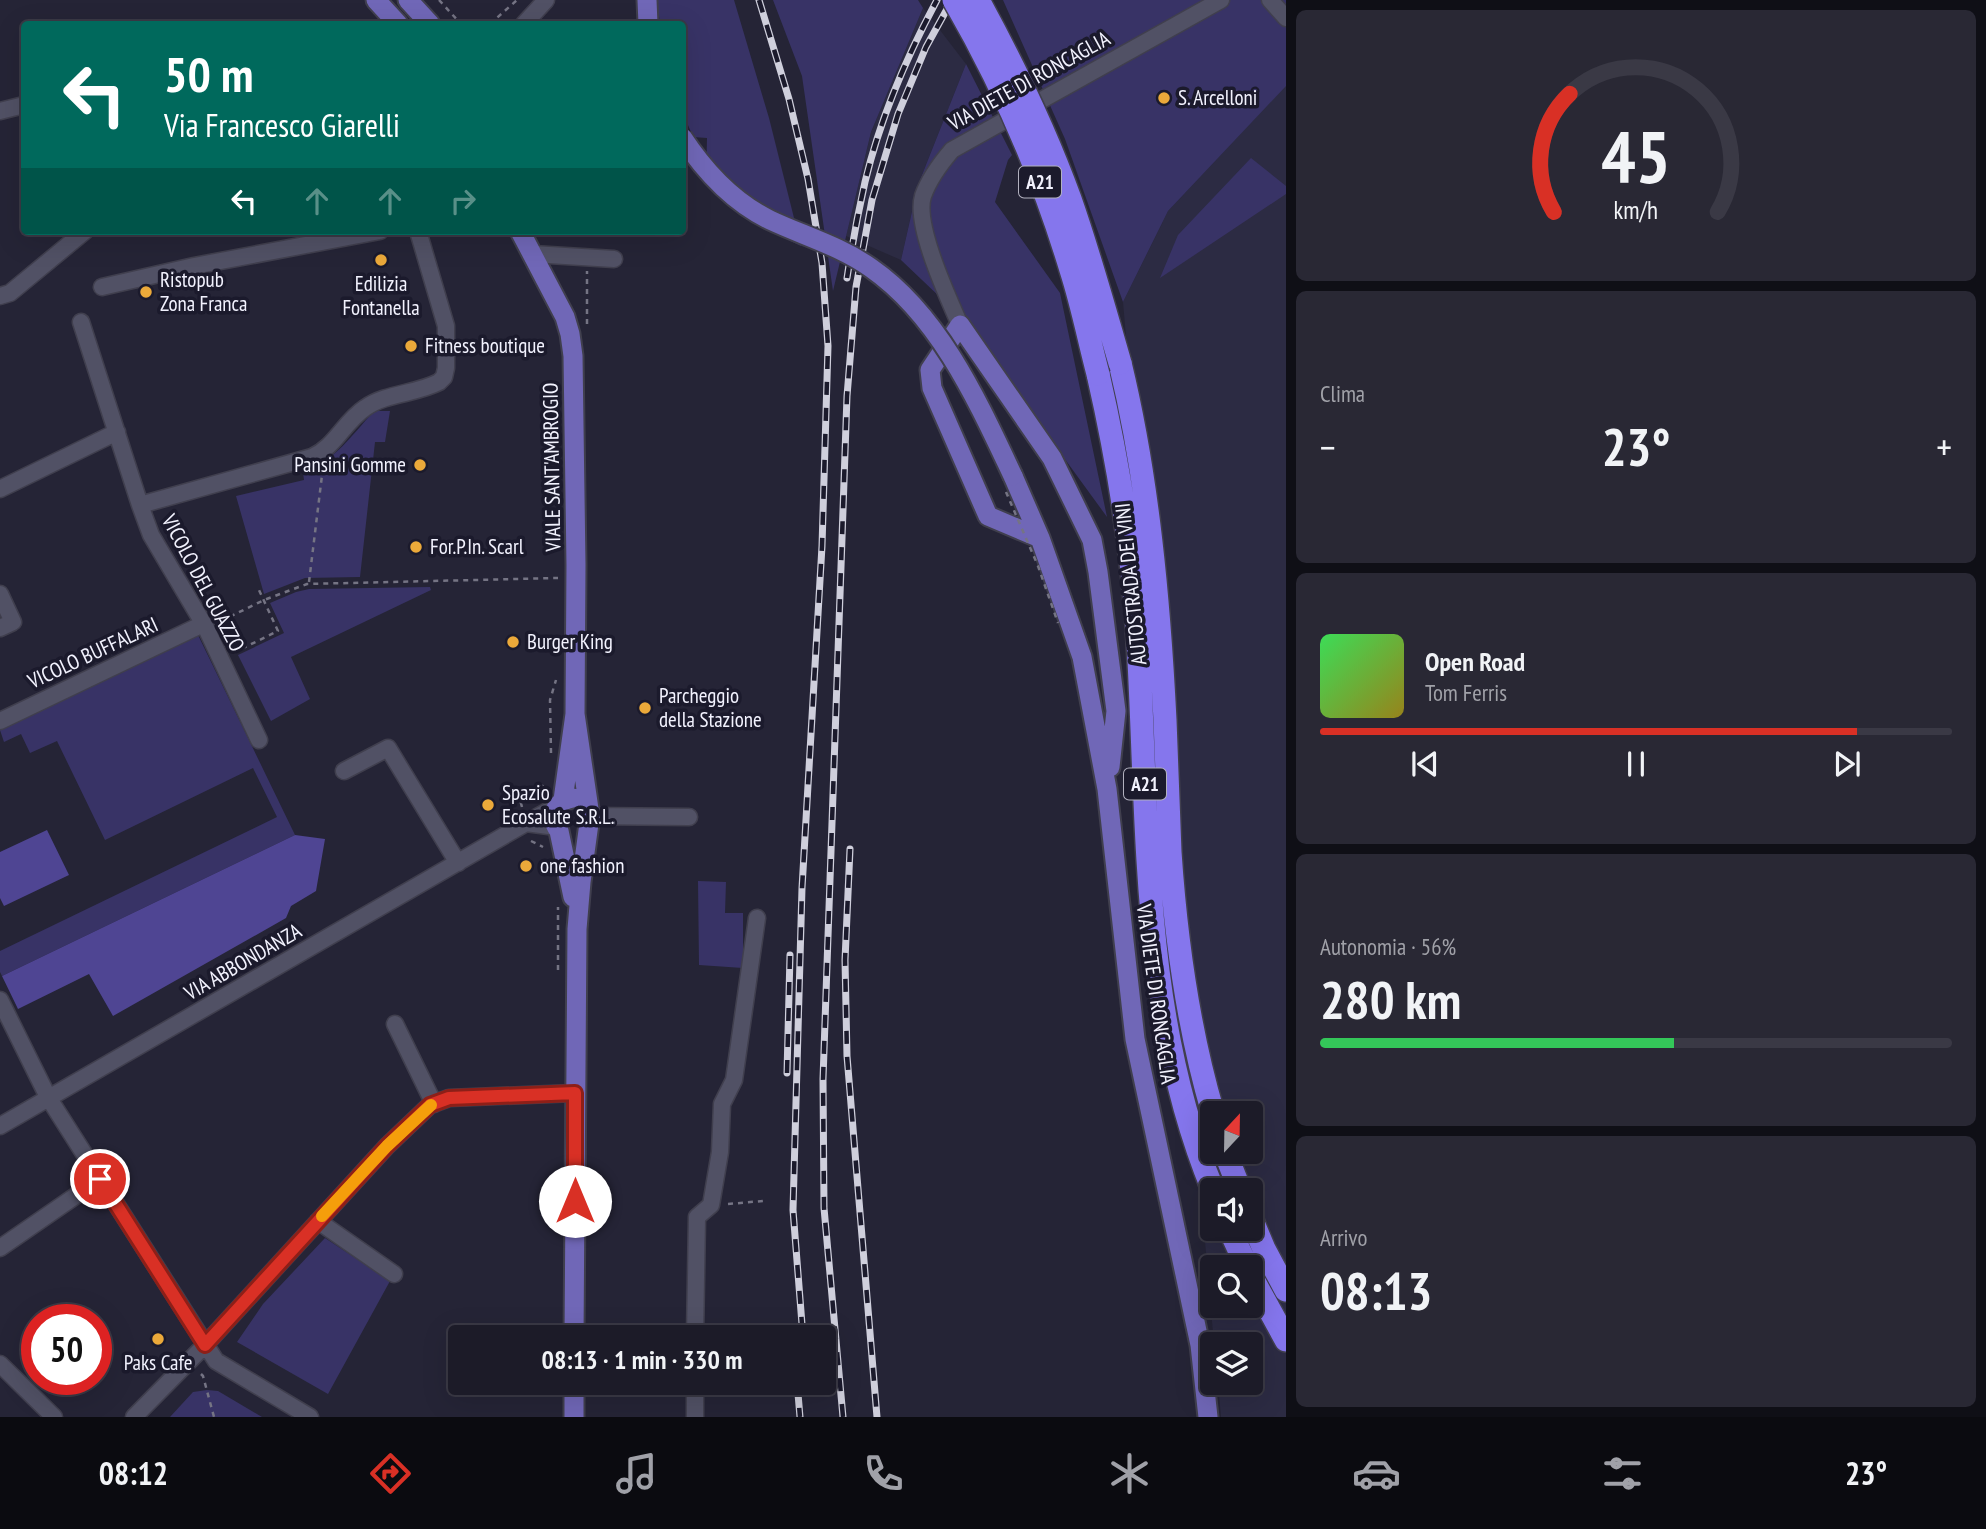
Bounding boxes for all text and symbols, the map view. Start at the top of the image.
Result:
street label: VIA DIETE DI RONCAGLIA [942,25,1115,137]
text: 50 m [164,42,253,106]
icon: left [49,49,140,140]
place label: S. Arcelloni [1178,84,1257,111]
marker: S. Arcelloni [1156,90,1172,106]
text: Via Francesco Giarelli [164,104,400,146]
text: 45 [1601,108,1671,202]
road number: A21 [1019,166,1061,198]
icon: left [225,182,263,220]
icon: ahead [298,182,336,220]
icon: ahead [371,182,409,220]
icon: right [444,182,482,220]
text: km/h [1614,194,1658,226]
marker: Edilizia Fontanella [373,252,389,268]
place label: Ristopub Zona Franca [160,266,247,317]
place label: Edilizia Fontanella [342,270,420,321]
marker: Ristopub Zona Franca [138,284,154,300]
place label: Fitness boutique [425,332,545,359]
marker: Fitness boutique [403,338,419,354]
text: Clima [1320,379,1365,408]
street label: VIALE SANT'AMBROGIO [537,382,566,553]
text: 23° [1602,413,1670,480]
text: − [1320,422,1336,471]
text: + [1936,422,1952,471]
place label: Pansini Gomme [294,451,406,478]
marker: Pansini Gomme [412,457,428,473]
street label: AUTOSTRADA DEI VINI [1109,502,1152,666]
street label: VICOLO DEL GUAZZO [156,509,251,656]
place label: For.P.In. Scarl [430,533,524,560]
marker: For.P.In. Scarl [408,539,424,555]
street label: VICOLO BUFFALARI [22,611,162,695]
place label: Burger King [527,628,613,655]
marker: Burger King [505,634,521,650]
text: Open Road [1425,645,1525,678]
text: Tom Ferris [1425,678,1507,707]
place label: Parcheggio della Stazione [659,682,762,733]
marker: Parcheggio della Stazione [637,700,653,716]
icon: previous [1406,745,1444,783]
icon: pause [1617,745,1655,783]
icon: next [1828,745,1866,783]
road number: A21 [1124,768,1166,800]
place label: Spazio Ecosalute S.R.L. [502,779,614,830]
marker: Spazio Ecosalute S.R.L. [480,797,496,813]
place label: one fashion [540,852,624,879]
marker: one fashion [518,858,534,874]
street label: VIA DIETE DI RONCAGLIA [1130,901,1182,1086]
street label: VIA ABBONDANZA [178,917,306,1006]
text: Autonomia · 56% [1320,932,1456,961]
text: 280 km [1320,966,1461,1033]
north arrow [1200,1101,1264,1164]
map controls [1200,1101,1263,1395]
pin [70,1149,130,1209]
icon: arrive [81,1160,119,1198]
position arrow [538,1164,612,1238]
button: sound [1200,1178,1263,1241]
text: Arrivo [1320,1223,1367,1252]
button: search [1200,1255,1263,1318]
text: 08:13 [1320,1257,1432,1324]
speed limit sign: 50 [21,1304,112,1395]
marker: Paks Cafe [150,1331,166,1347]
button: layers [1200,1332,1263,1395]
text: 08:13 · 1 min · 330 m [542,1343,742,1376]
place label: Paks Cafe [124,1349,192,1376]
icon: directions [366,1449,415,1498]
icon: music [612,1449,661,1498]
icon: phone [859,1449,908,1498]
icon: climate [1105,1449,1154,1498]
icon: car [1352,1449,1401,1498]
icon: filters [1598,1449,1647,1498]
text: 08:12 [99,1452,168,1494]
text: 23° [1845,1452,1887,1494]

